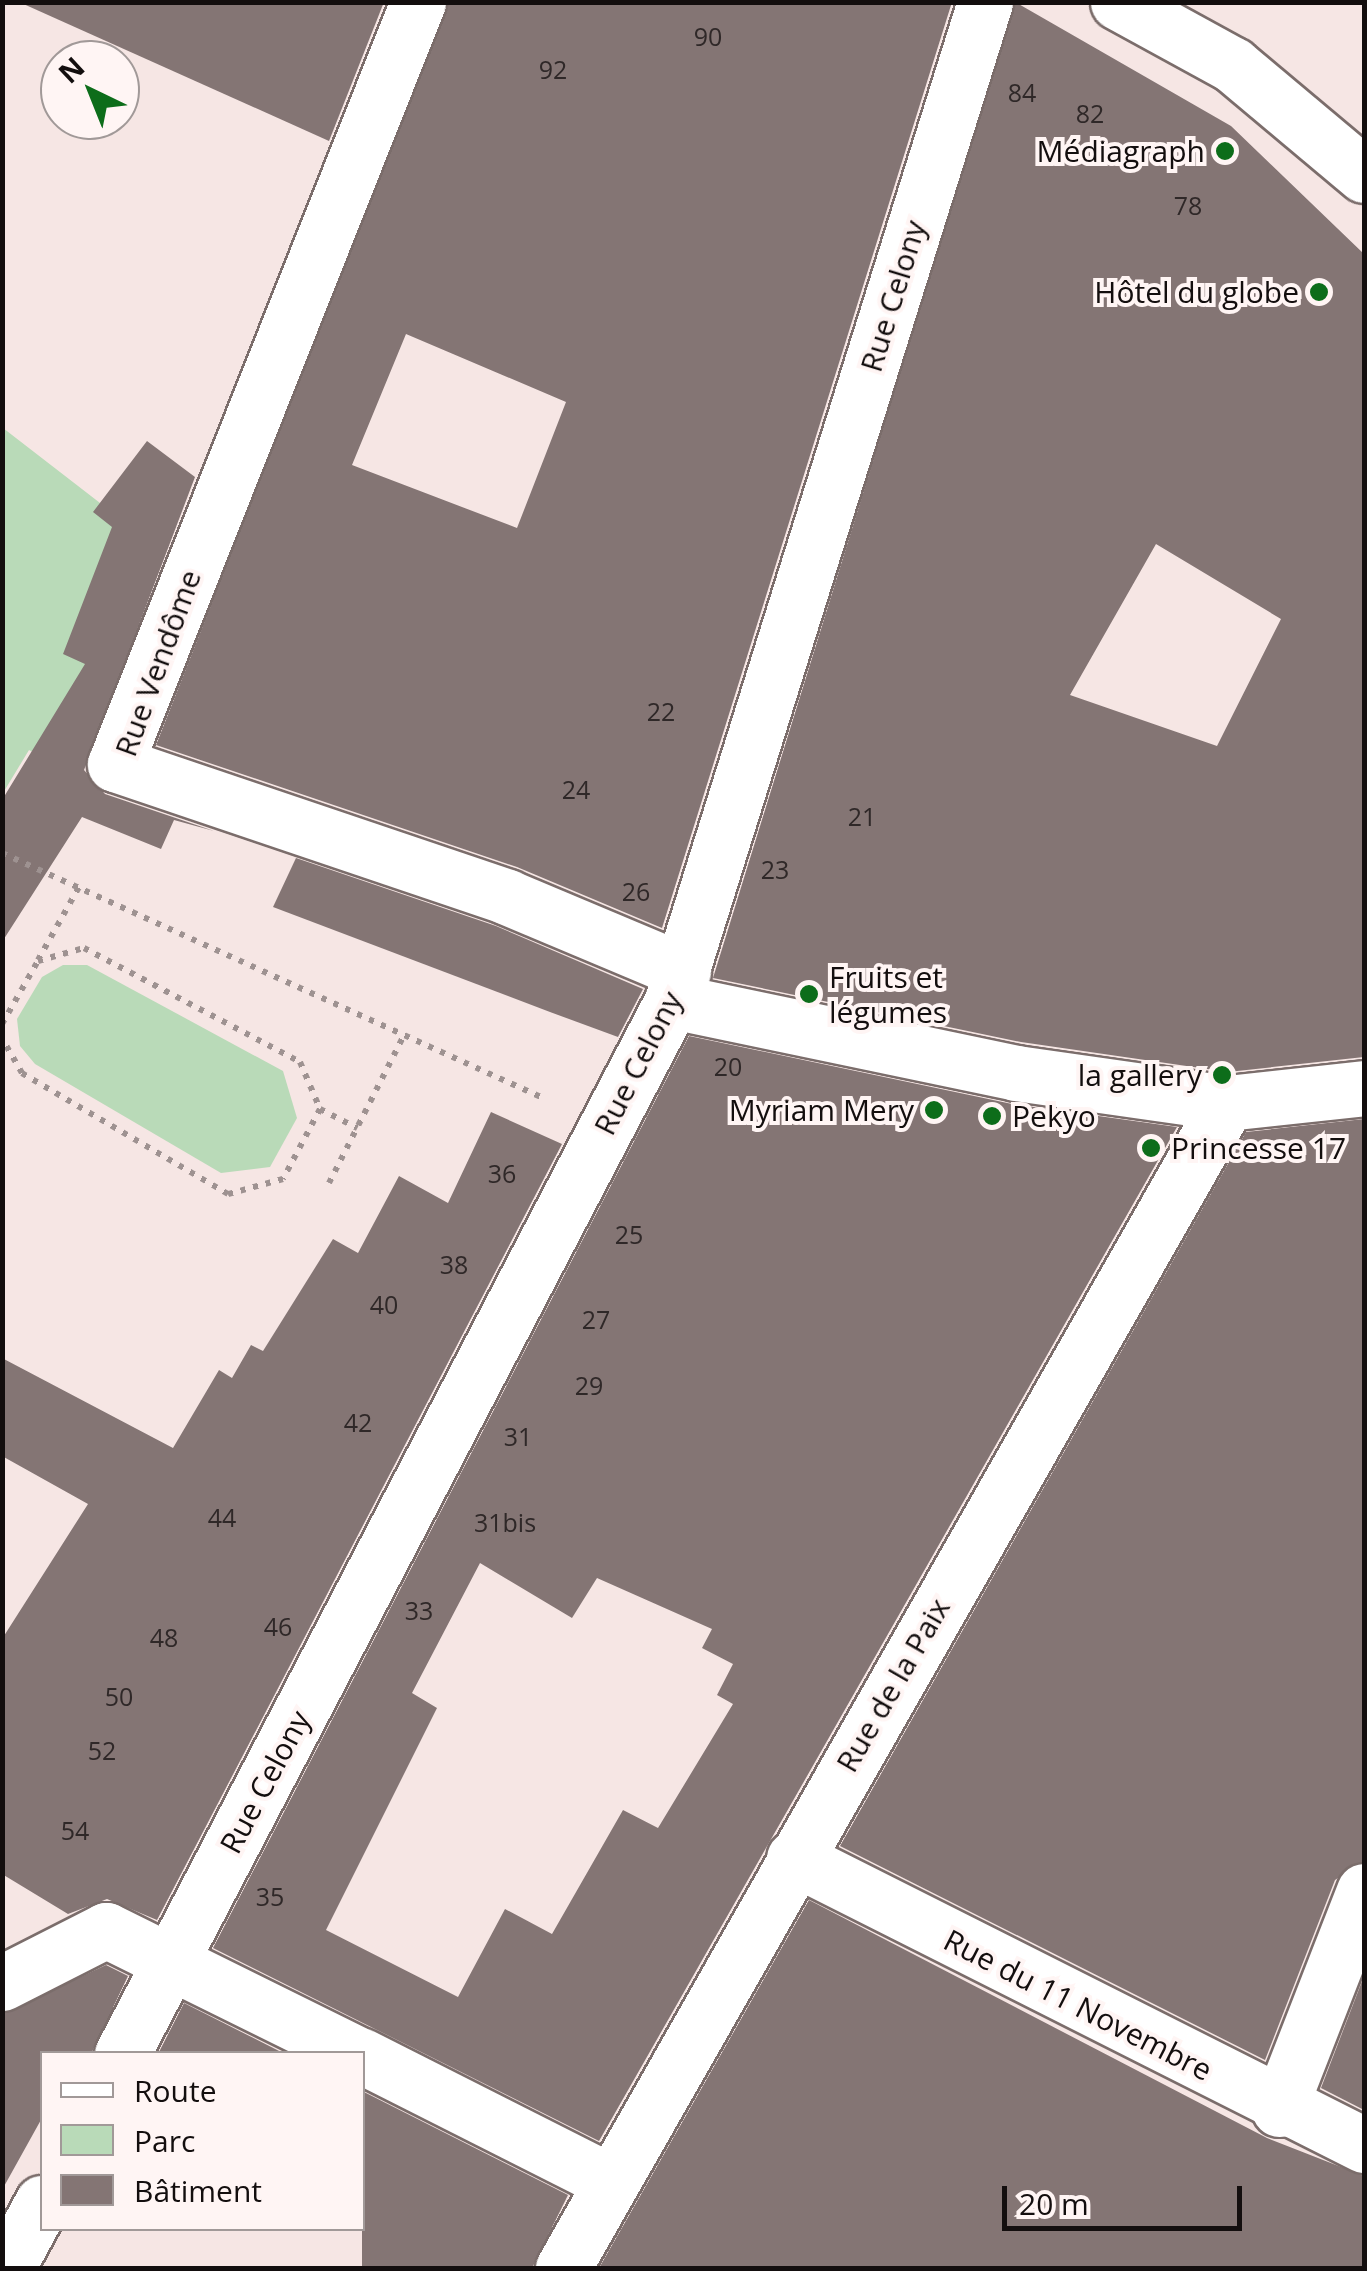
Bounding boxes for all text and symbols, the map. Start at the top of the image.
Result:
house number: 90 [694,21,722,51]
north arrow [40,40,140,140]
text: N [50,48,92,91]
house number: 92 [539,54,567,84]
house number: 84 [1008,77,1036,107]
house number: 82 [1076,98,1104,128]
place label: Médiagraph [1037,133,1205,169]
marker: Médiagraph [1214,140,1236,162]
house number: 78 [1174,190,1202,220]
street label: Rue Celony [853,216,933,376]
place label: Hôtel du globe [1094,274,1299,310]
marker: Hôtel du globe [1308,281,1330,303]
street label: Rue Vendôme [108,565,208,761]
house number: 22 [647,696,675,726]
house number: 24 [562,774,590,804]
house number: 21 [848,801,876,831]
house number: 23 [761,854,789,884]
house number: 26 [622,876,650,906]
place label: Fruits et légumes [829,959,947,1030]
marker: Fruits et légumes [798,983,820,1005]
street label: Rue Celony [586,985,690,1141]
house number: 20 [714,1051,742,1081]
place label: la gallery [1078,1057,1202,1093]
marker: la gallery [1211,1064,1233,1086]
place label: Myriam Mery [729,1092,914,1128]
place label: Pekyo [1012,1098,1096,1134]
marker: Myriam Mery [923,1099,945,1121]
marker: Pekyo [981,1105,1003,1127]
place label: Princesse 17 [1171,1130,1346,1166]
marker: Princesse 17 [1140,1137,1162,1159]
house number: 36 [488,1158,516,1188]
house number: 25 [615,1219,643,1249]
house number: 38 [440,1249,468,1279]
house number: 40 [370,1289,398,1319]
house number: 27 [582,1304,610,1334]
house number: 29 [575,1370,603,1400]
house number: 42 [344,1407,372,1437]
house number: 31 [504,1421,532,1451]
house number: 44 [208,1502,236,1532]
house number: 31bis [474,1507,536,1537]
street label: Rue de la Paix [829,1592,957,1778]
house number: 33 [405,1595,433,1625]
house number: 46 [264,1611,292,1641]
house number: 48 [150,1622,178,1652]
house number: 50 [105,1681,133,1711]
street label: Rue Celony [212,1705,318,1859]
house number: 52 [88,1735,116,1765]
house number: 54 [61,1815,89,1845]
house number: 35 [256,1881,284,1911]
street label: Rue du 11 Novembre [938,1922,1218,2088]
legend [40,2051,365,2231]
text: Route [134,2070,217,2111]
text: Parc [134,2120,195,2161]
scale bar [1007,2166,1247,2228]
text: Bâtiment [134,2170,262,2211]
text: 20 m [1019,2183,1089,2224]

